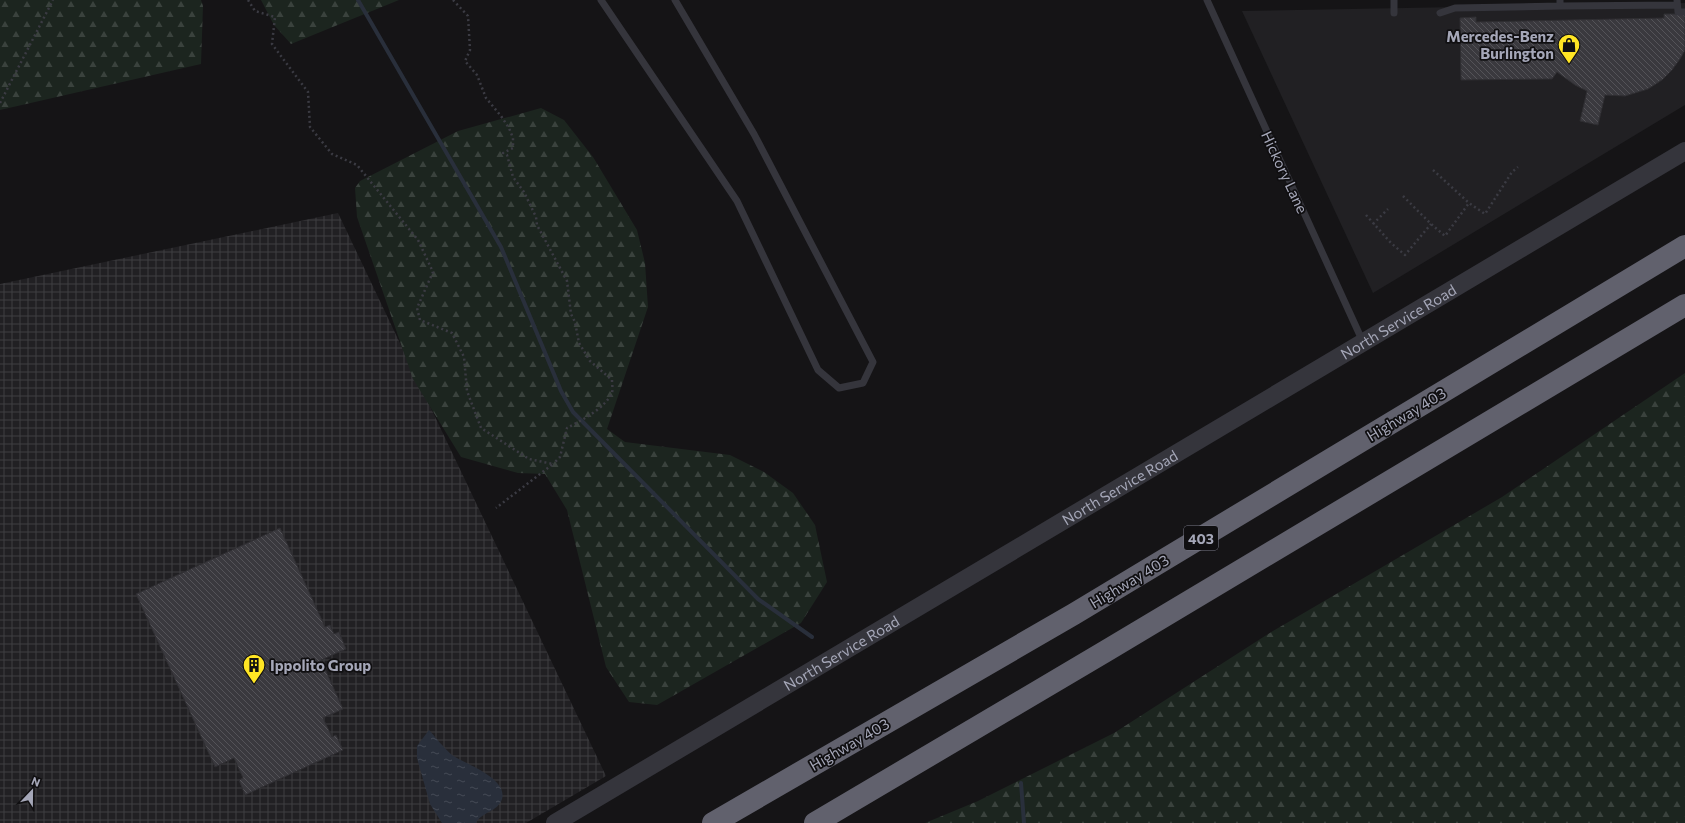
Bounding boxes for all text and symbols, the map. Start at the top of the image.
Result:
place label: Mercedes-Benz Burlington [1446,27,1554,62]
shop icon: Mercedes-Benz Burlington [1556,32,1582,65]
street label: Hickory Lane [1258,128,1312,216]
street label: North Service Road [1337,280,1459,363]
street label: Highway 403 [1363,383,1449,445]
street label: North Service Road [1059,446,1181,529]
road number: 403 [1184,526,1218,550]
street label: Highway 403 [1086,550,1172,612]
street label: North Service Road [780,611,902,694]
building icon: Ippolito Group [241,652,267,685]
place label: Ippolito Group [270,656,371,674]
street label: Highway 403 [806,714,892,774]
north arrow [12,771,52,811]
text: N [30,774,42,789]

